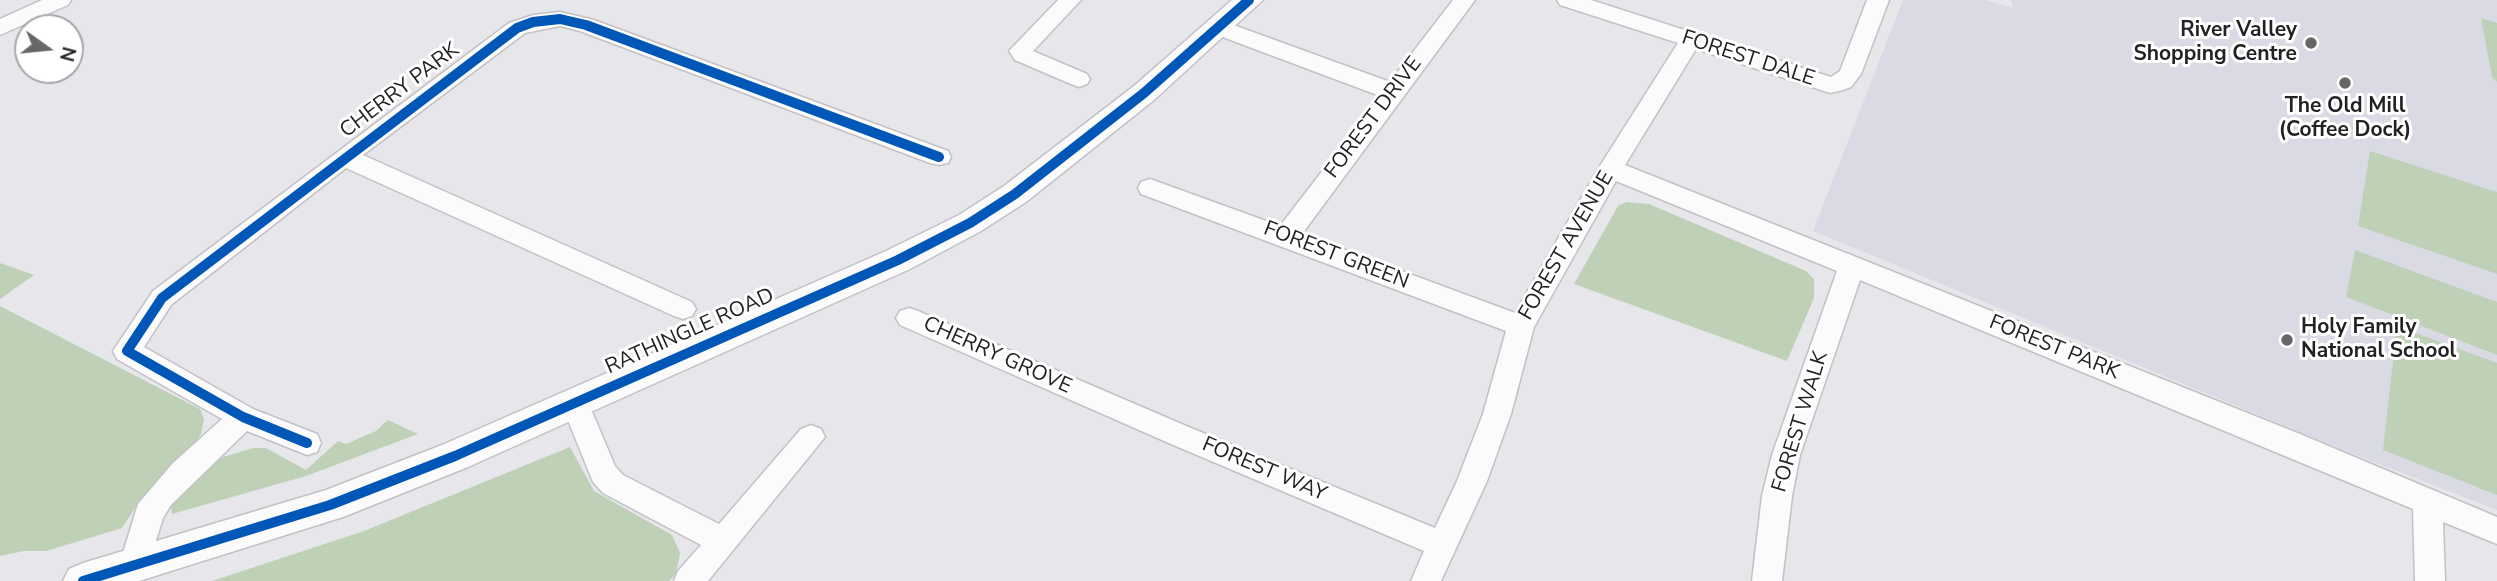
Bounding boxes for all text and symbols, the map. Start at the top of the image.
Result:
north arrow [14,14,84,84]
place label: River Valley Shopping Centre [2133,18,2297,68]
street label: FOREST DALE [1678,26,1818,92]
marker: River Valley Shopping Centre [2303,35,2319,51]
street label: CHERRY PARK [336,38,464,144]
text: N [53,44,82,64]
street label: FOREST DRIVE [1320,52,1428,184]
marker: The Old Mill (Coffee Dock) [2337,75,2353,91]
place label: The Old Mill (Coffee Dock) [2279,94,2411,144]
street label: FOREST AVENUE [1514,167,1620,325]
street label: FOREST GREEN [1260,217,1412,295]
street label: RATHINGLE ROAD [602,283,778,381]
street label: FOREST PARK [1985,310,2123,386]
street label: CHERRY GROVE [919,312,1075,400]
place label: Holy Family National School [2301,315,2456,365]
marker: Holy Family National School [2279,332,2295,348]
street label: FOREST WALK [1768,349,1834,495]
street label: FOREST WAY [1198,433,1330,507]

